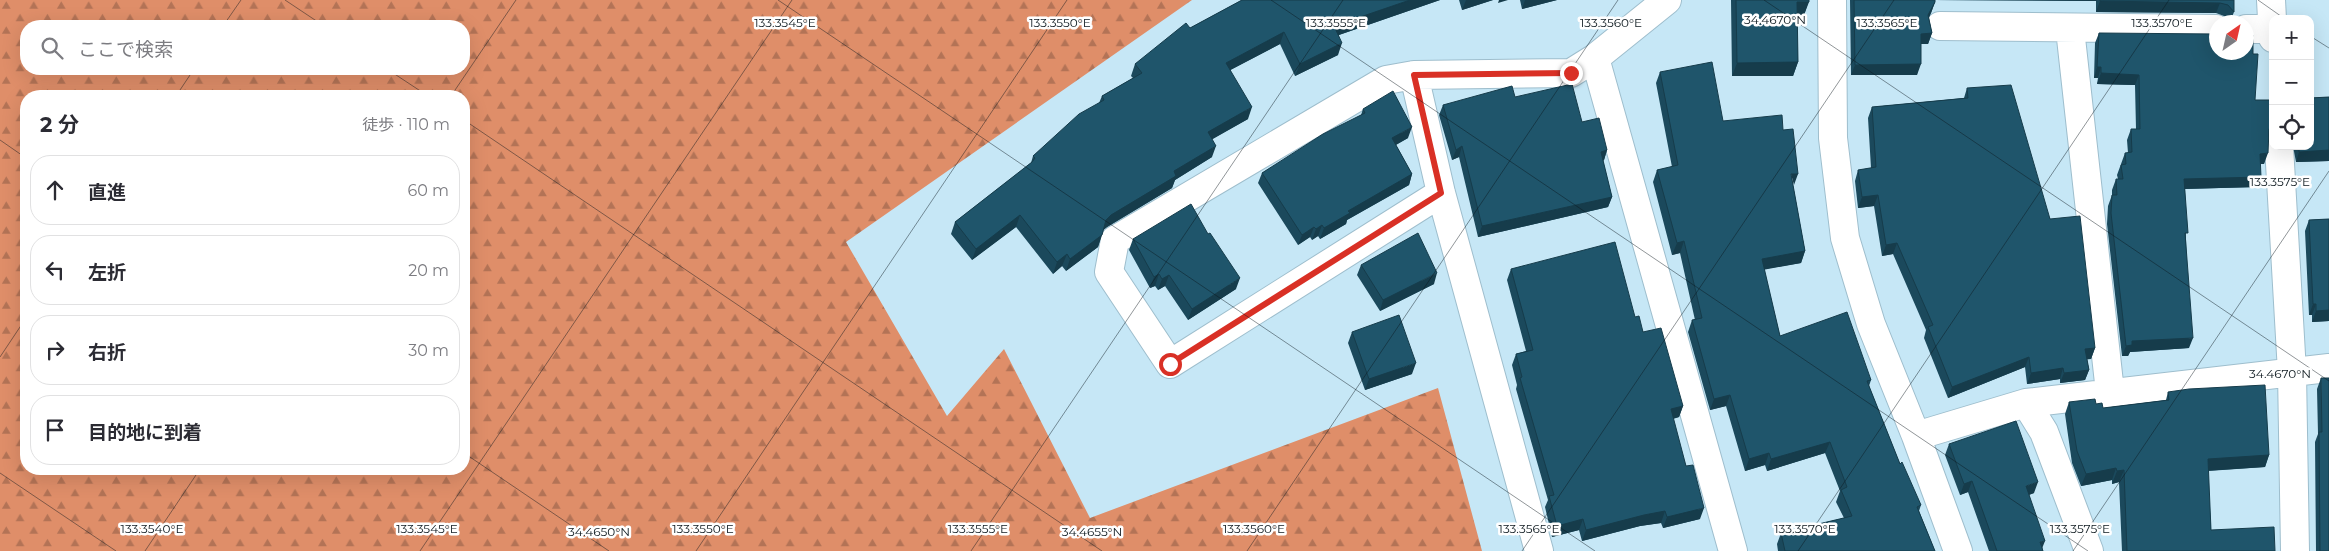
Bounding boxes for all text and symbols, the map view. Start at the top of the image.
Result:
text: 34.4670°N [1744,12,1806,27]
text: 133.3545°E [754,15,816,30]
text: 133.3550°E [1029,15,1091,30]
text: 133.3555°E [1306,15,1366,30]
text: 133.3560°E [1580,15,1642,30]
text: 133.3565°E [1857,15,1917,30]
text: 133.3570°E [2131,15,2193,30]
north arrow [2209,15,2254,60]
map controls [2269,15,2314,150]
button: + [2269,15,2314,60]
search box [20,20,470,75]
icon: search [38,34,66,62]
text: ここで検索 [78,38,173,61]
button: − [2269,60,2314,105]
route end [1560,62,1583,85]
button: locate [2269,105,2314,150]
text: 2 分 [40,112,79,137]
text: 徒歩 · 110 m [362,115,450,134]
text: 133.3575°E [2250,174,2310,189]
icon: ahead [41,176,69,204]
text: 直進 [88,181,126,204]
text: 60 m [407,181,449,200]
icon: left [41,256,69,284]
text: 左折 [88,261,126,284]
text: 20 m [408,261,449,280]
icon: right [41,336,69,364]
text: 右折 [88,341,126,364]
text: 30 m [408,341,449,360]
route start [1159,353,1182,376]
text: 34.4670°N [2249,366,2311,381]
icon: arrive [41,416,69,444]
text: 目的地に到着 [88,421,202,444]
text: 133.3540°E [121,521,183,536]
text: 133.3545°E [396,521,458,536]
text: 133.3550°E [672,521,734,536]
text: 133.3555°E [948,521,1008,536]
text: 133.3560°E [1223,521,1285,536]
text: 133.3565°E [1499,521,1559,536]
text: 133.3570°E [1774,521,1836,536]
text: 133.3575°E [2050,521,2110,536]
text: 34.4650°N [568,524,630,539]
text: 34.4655°N [1062,524,1122,539]

